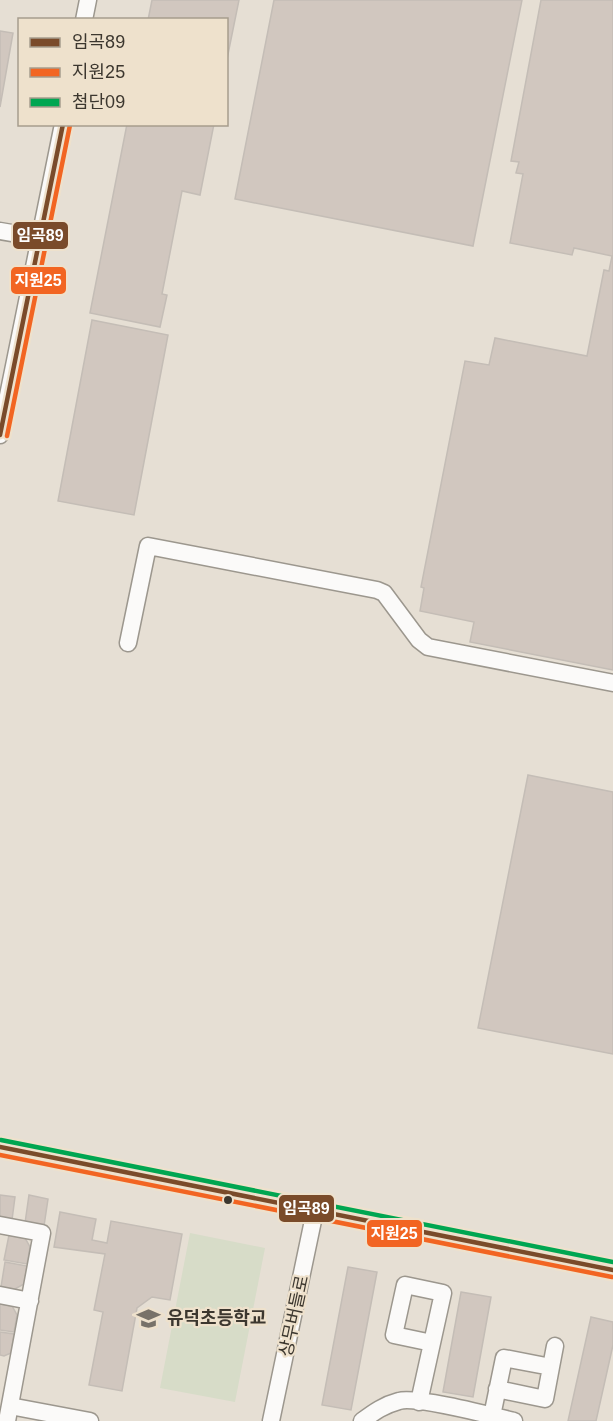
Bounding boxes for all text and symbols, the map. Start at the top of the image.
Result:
legend [18,18,228,126]
text: 임곡89 [72,32,125,52]
text: 지원25 [72,62,125,82]
text: 첨단09 [72,92,125,112]
line badge: 임곡89 [12,221,69,250]
text: 임곡89 [16,227,64,244]
line badge: 지원25 [10,266,67,295]
text: 지원25 [14,272,62,289]
unlabelled marker [222,1194,234,1206]
line badge: 임곡89 [278,1194,335,1223]
text: 임곡89 [282,1200,330,1217]
line badge: 지원25 [366,1219,423,1248]
text: 지원25 [370,1225,418,1242]
street label: 상무버들로 [276,1273,312,1359]
school or university icon: 유덕초등학교 [136,1305,162,1331]
place label: 유덕초등학교 [167,1308,266,1328]

